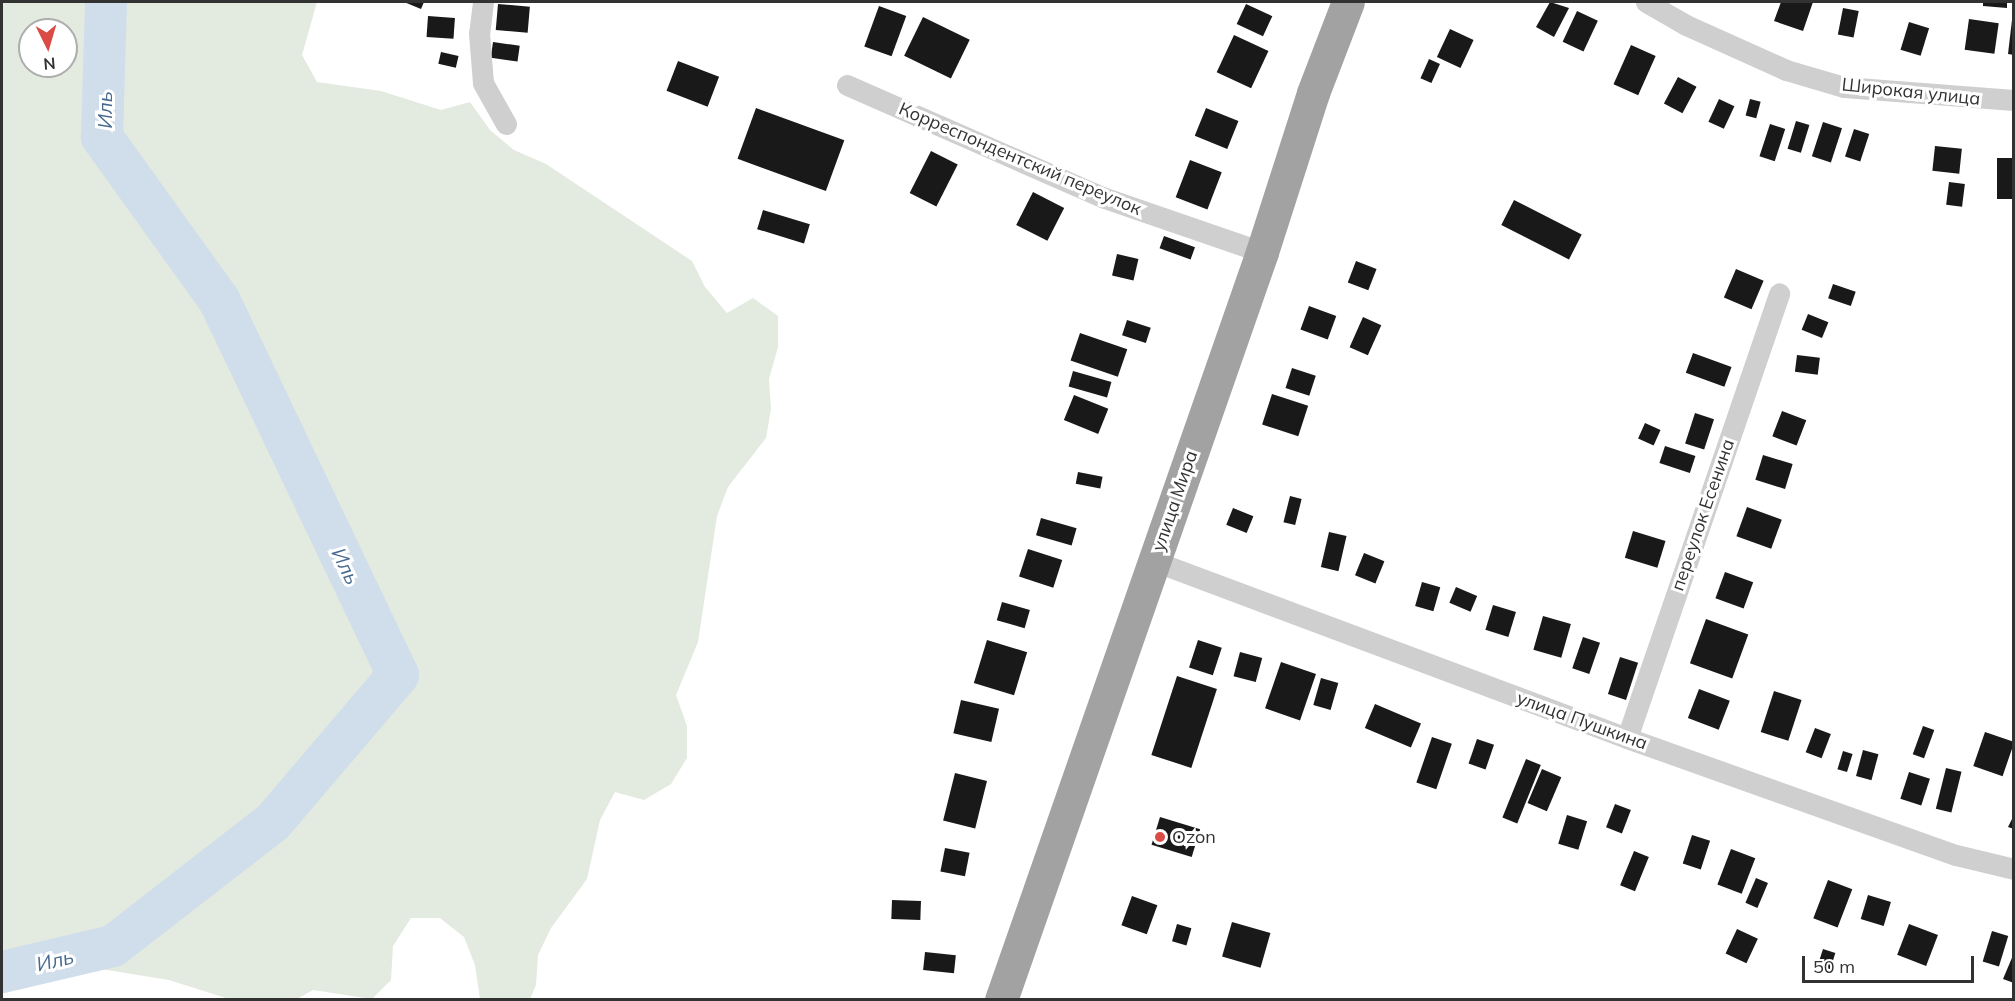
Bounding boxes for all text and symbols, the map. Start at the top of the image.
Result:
north arrow [18,18,78,78]
text: N [42,53,56,74]
street label: Широкая улица [1841,74,1981,110]
water label: Иль [92,91,116,129]
street label: Корреспондентский переулок [896,98,1144,220]
street label: переулок Есенина [1667,436,1739,594]
street label: улица Мира [1148,448,1202,554]
water label: Иль [327,544,365,588]
street label: улица Пушкина [1514,687,1650,755]
place label: Ozon [1172,826,1216,848]
marker: Ozon [1153,830,1167,844]
water label: Иль [34,944,76,976]
scale bar [1805,944,1978,982]
text: 50 m [1813,955,1855,978]

